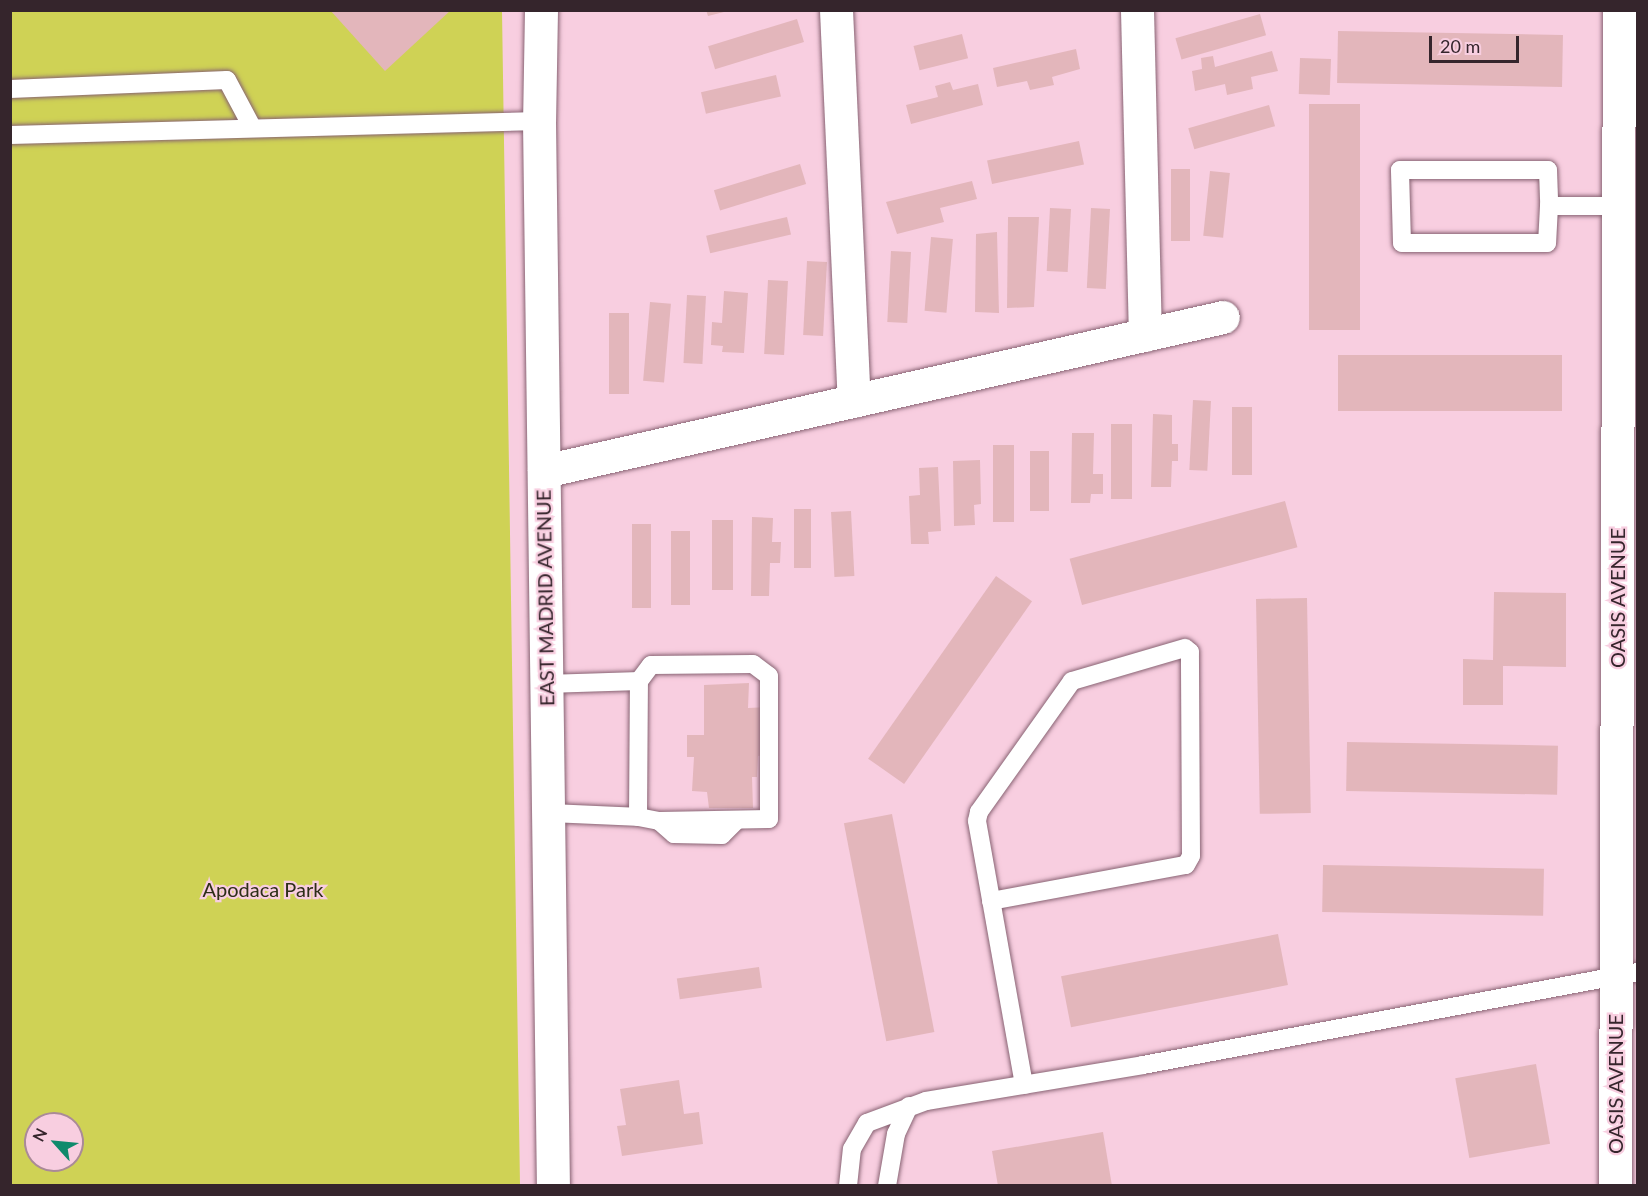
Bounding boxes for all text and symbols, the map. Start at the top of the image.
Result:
scale bar [1432,24,1522,62]
text: 20 m [1440,35,1480,57]
street label: EAST MADRID AVENUE [531,489,559,707]
street label: OASIS AVENUE [1605,528,1629,668]
park label: Apodaca Park [203,877,323,901]
street label: OASIS AVENUE [1603,1014,1627,1154]
north arrow [24,1112,84,1172]
text: N [28,1125,51,1144]

